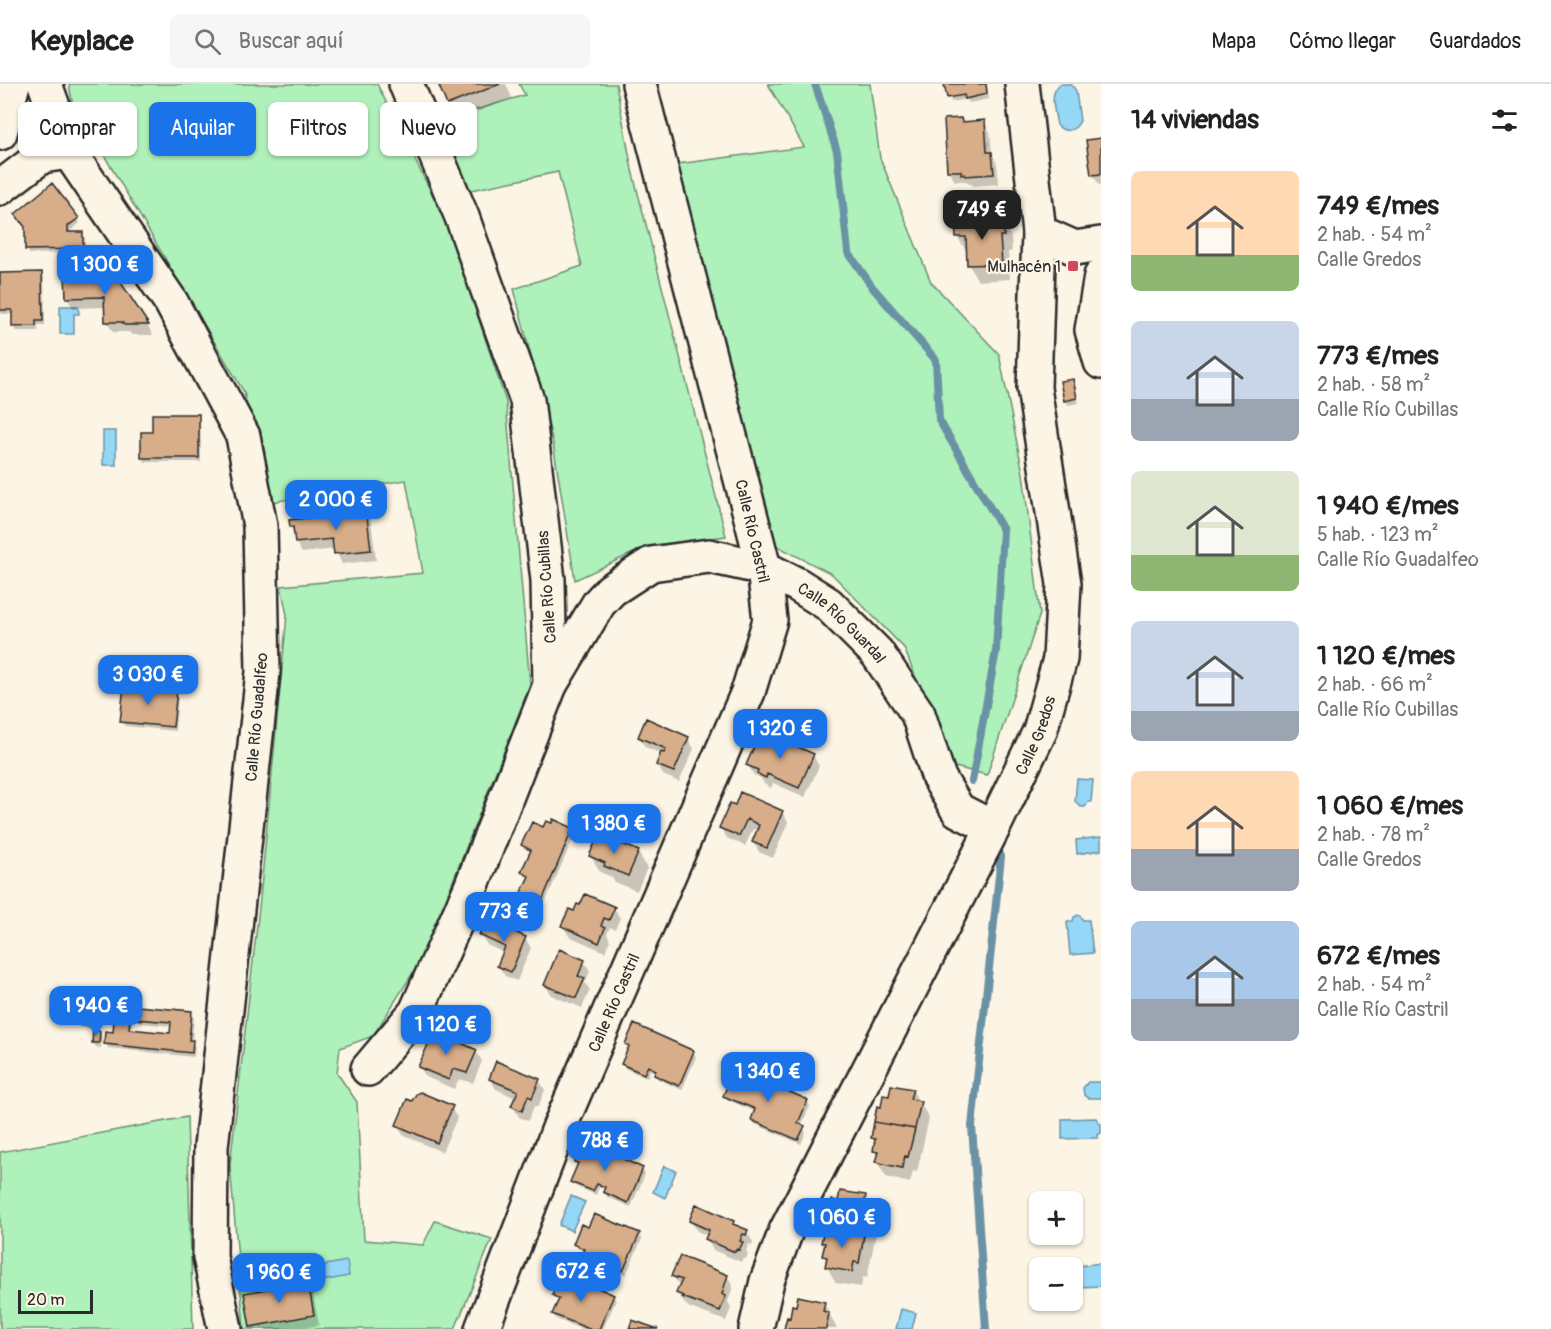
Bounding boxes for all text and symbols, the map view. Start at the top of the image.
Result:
search box [170,14,590,68]
text: Keyplace [30,24,134,59]
icon: search [191,25,224,58]
text: Buscar aquí [239,27,344,55]
text: Mapa [1211,28,1256,55]
text: Cómo llegar [1289,28,1396,55]
text: Guardados [1429,28,1521,55]
chip: Comprar [18,102,137,156]
chip: Alquilar [149,102,256,156]
chip: Filtros [268,102,368,156]
chip: Nuevo [380,102,477,156]
text: 14 viviendas [1131,104,1259,136]
icon: filters [1488,104,1521,137]
pin: 749 € [940,190,1024,241]
text: 749 €/mes [1317,190,1439,222]
icon: home [1179,195,1251,267]
text: 749 € [957,197,1007,222]
text: 2 hab. · 54 m² [1317,222,1432,247]
pin: 1 300 € [50,245,160,296]
text: Calle Gredos [1317,247,1421,272]
text: 1 300 € [71,252,139,277]
place label: Mulhacén 1 [987,257,1061,277]
marker: Mulhacén 1 [1066,259,1080,273]
text: 773 €/mes [1317,340,1439,372]
icon: home [1179,345,1251,417]
text: 2 hab. · 58 m² [1317,372,1430,397]
text: Calle Río Cubillas [1317,397,1458,422]
street label: Calle Río Castril [730,478,774,585]
pin: 2 000 € [281,480,391,531]
text: 2 000 € [299,487,373,512]
text: 1 940 €/mes [1317,490,1459,522]
icon: home [1179,495,1251,567]
text: 5 hab. · 123 m² [1317,522,1439,547]
street label: Calle Río Cubillas [533,530,561,644]
text: Calle Río Guadalfeo [1317,547,1479,572]
street label: Calle Río Guardal [794,578,890,667]
text: 1 120 €/mes [1317,640,1455,672]
icon: home [1179,645,1251,717]
street label: Calle Río Guadalfeo [241,651,273,782]
pin: 3 030 € [93,655,203,706]
text: 3 030 € [112,662,184,687]
text: 2 hab. · 66 m² [1317,672,1433,697]
street label: Calle Gredos [1011,694,1060,778]
text: Calle Río Cubillas [1317,697,1458,722]
pin: 1 320 € [725,709,835,760]
text: 1 320 € [747,716,813,741]
text: 1 060 €/mes [1317,790,1463,822]
icon: home [1179,795,1251,867]
pin: 1 380 € [559,804,669,855]
text: 1 380 € [582,811,646,836]
text: 2 hab. · 78 m² [1317,822,1430,847]
text: Calle Gredos [1317,847,1421,872]
pin: 773 € [462,892,546,943]
text: 773 € [479,899,529,924]
text: 672 €/mes [1317,940,1440,972]
icon: home [1179,945,1251,1017]
street label: Calle Río Castril [584,951,645,1055]
text: 2 hab. · 54 m² [1317,972,1432,997]
pin: 1 940 € [41,986,151,1037]
text: 1 940 € [63,993,129,1018]
text: Calle Río Castril [1317,997,1449,1022]
pin: 1 120 € [391,1005,501,1056]
text: 1 120 € [415,1012,477,1037]
pin: 1 340 € [713,1052,823,1103]
text: 1 340 € [735,1059,801,1084]
pin: 788 € [563,1121,647,1172]
text: 788 € [581,1128,629,1153]
map controls [1029,1191,1083,1311]
button: + [1029,1191,1083,1245]
pin: 1 060 € [787,1198,897,1249]
text: 1 060 € [808,1205,876,1230]
pin: 672 € [539,1252,623,1303]
pin: 1 960 € [224,1253,334,1304]
button: − [1029,1257,1083,1311]
text: 672 € [556,1259,606,1284]
text: 1 960 € [246,1260,312,1285]
scale bar [18,1287,93,1314]
text: 20 m [27,1290,65,1310]

